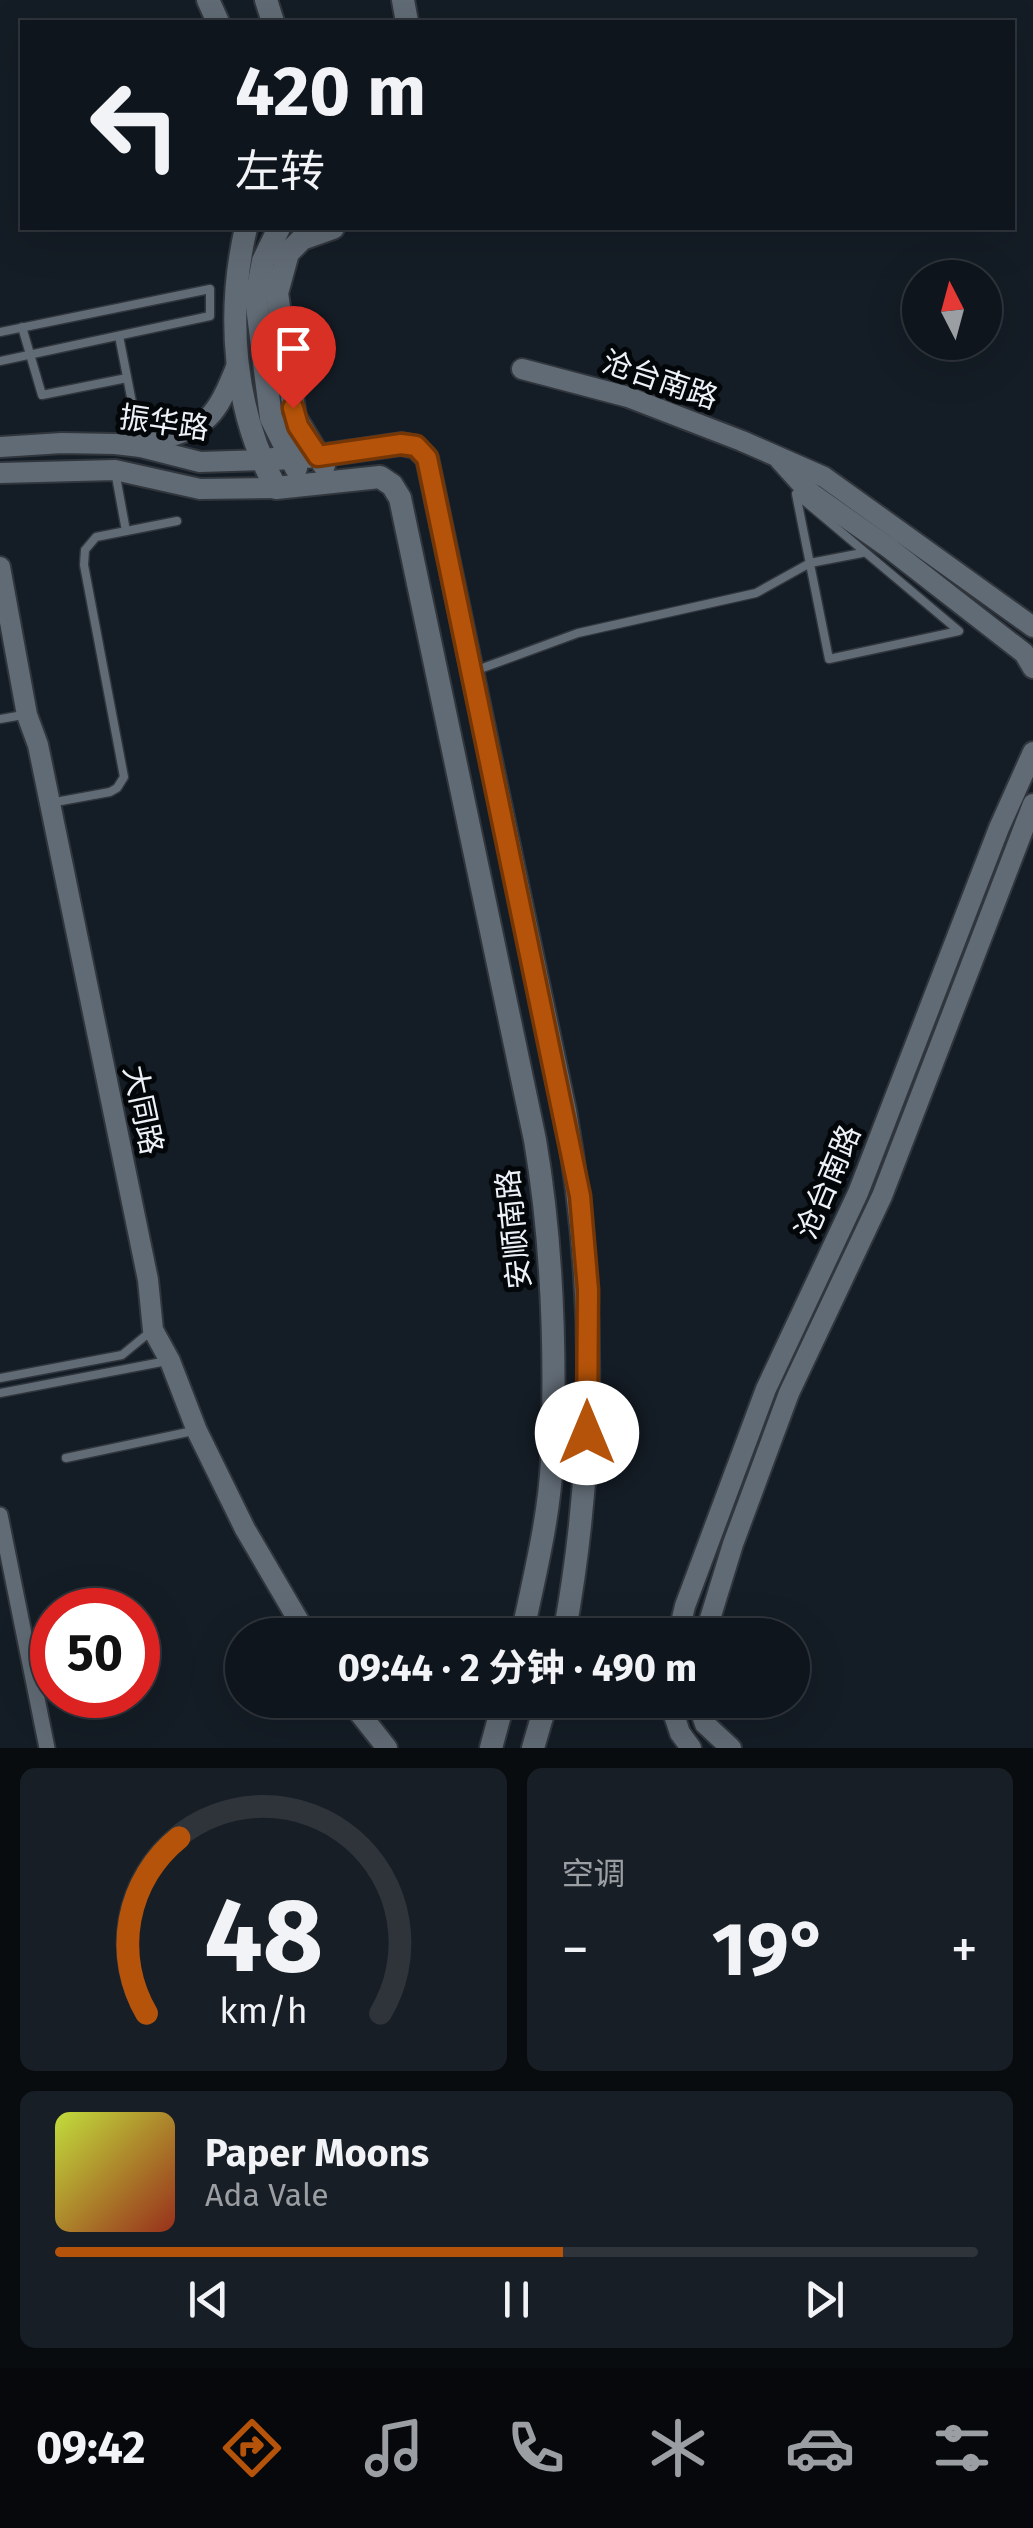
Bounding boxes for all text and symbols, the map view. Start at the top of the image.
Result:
text: 420 m [235,50,426,134]
icon: left [70,60,200,190]
text: 左转 [235,145,325,199]
north arrow [902,260,1002,360]
map controls [902,260,1002,360]
pin [251,306,336,409]
icon: arrive [266,321,321,376]
street label: 沧台南路 [597,343,723,417]
street label: 振华路 [117,399,211,447]
street label: 大同路 [116,1062,170,1158]
street label: 沧台南路 [788,1120,868,1244]
street label: 安顺南路 [490,1167,538,1291]
position arrow [535,1381,639,1485]
speed limit sign: 50 [30,1588,160,1718]
text: 09:44 · 2 分钟 · 490 m [338,1645,697,1691]
text: 空调 [562,1855,626,1893]
text: 48 [204,1874,323,1999]
text: 19° [712,1905,828,1995]
text: − [562,1917,589,1983]
text: + [951,1917,978,1983]
text: km/h [219,1990,307,2032]
text: Paper Moons [205,2130,429,2176]
text: Ada Vale [205,2176,329,2214]
icon: previous [181,2272,236,2327]
icon: pause [489,2272,544,2327]
icon: next [797,2272,852,2327]
icon: directions [217,2413,287,2483]
icon: music [359,2413,429,2483]
icon: phone [501,2413,571,2483]
icon: climate [643,2413,713,2483]
icon: car [785,2413,855,2483]
icon: filters [927,2413,997,2483]
text: 09:42 [36,2421,145,2475]

